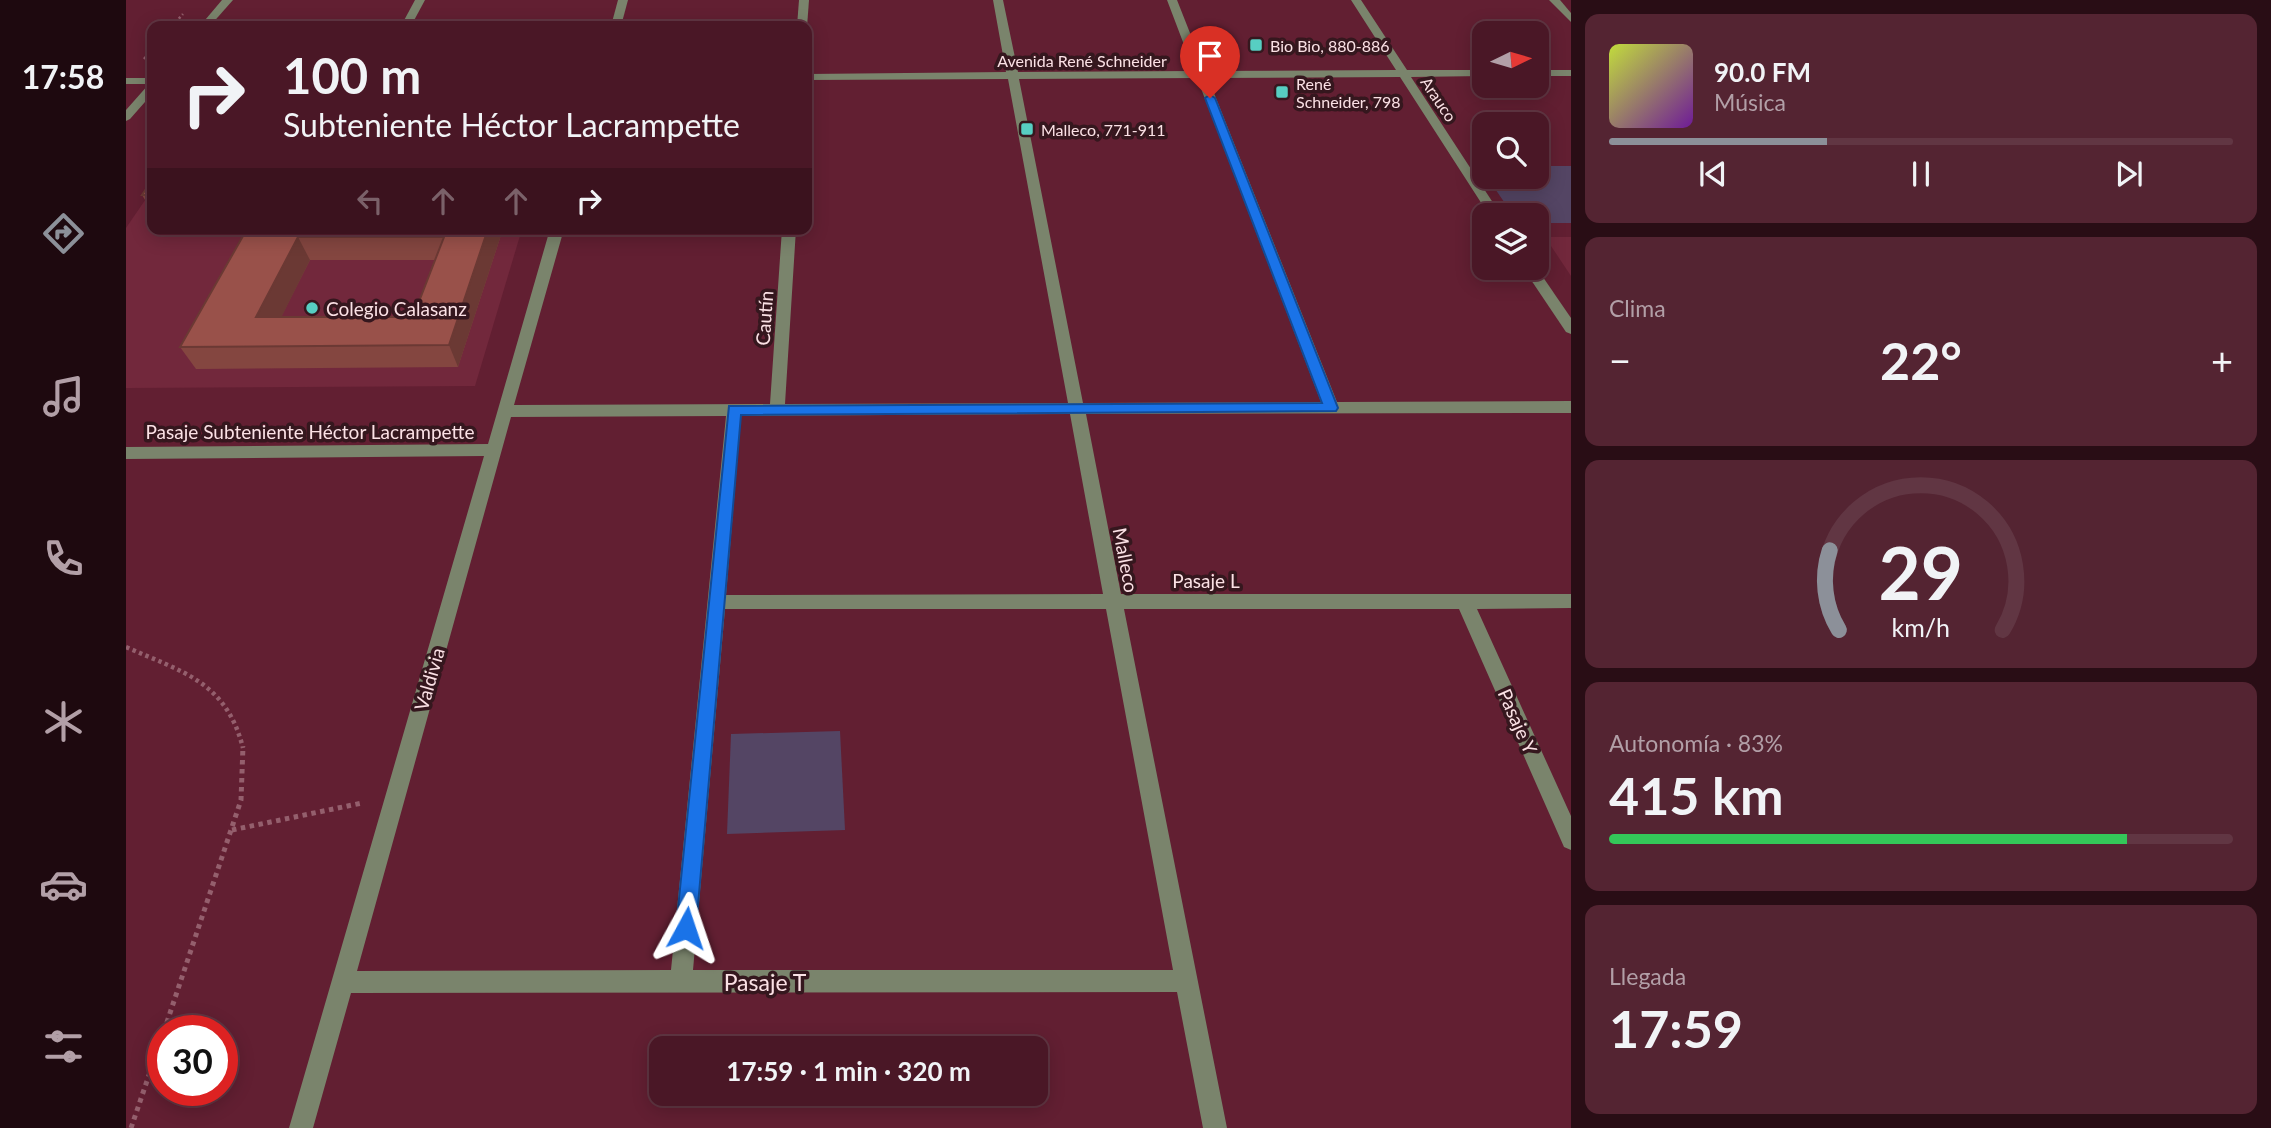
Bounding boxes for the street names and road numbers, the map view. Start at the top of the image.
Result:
street label: Avenida René Schneider [997,51,1167,70]
street label: Arauco [1417,73,1461,125]
street label: Cautín [751,290,777,346]
street label: Pasaje Subteniente Héctor Lacrampette [146,420,474,443]
street label: Malleco [1108,526,1144,594]
street label: Pasaje L [1172,569,1240,592]
street label: Valdivia [409,645,449,713]
street label: Pasaje Y [1494,685,1543,757]
street label: Pasaje T [724,968,807,996]

